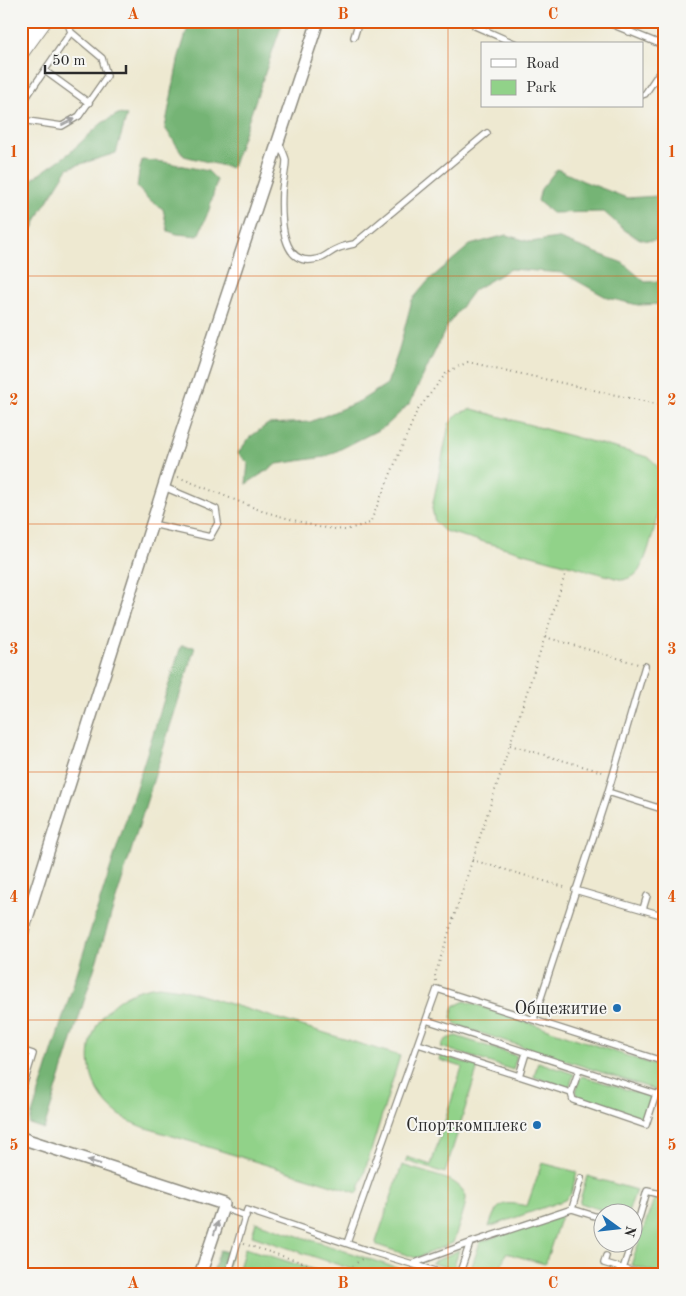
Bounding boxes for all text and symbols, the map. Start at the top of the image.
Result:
text: A [127,7,139,23]
text: B [337,7,349,23]
text: C [548,7,558,23]
scale bar [45,42,126,74]
legend [481,42,644,108]
text: 50 m [52,54,86,69]
text: Road [526,57,560,72]
text: Park [526,81,557,96]
one-way arrow [61,118,76,126]
text: 1 [9,145,19,161]
text: 1 [667,145,677,161]
text: 2 [9,393,19,409]
text: 2 [667,393,677,409]
text: 3 [9,642,19,658]
text: 3 [667,642,677,658]
text: 4 [9,890,19,906]
text: 4 [667,890,677,906]
place label: Общежитие [514,1000,607,1018]
marker: Общежитие [611,1002,623,1014]
place label: Спорткомплекс [406,1117,527,1135]
marker: Спорткомплекс [531,1119,543,1131]
text: 5 [9,1138,19,1154]
text: 5 [667,1138,677,1154]
one-way arrow [86,1158,101,1166]
north arrow [594,1204,644,1254]
one-way arrow [213,1221,220,1236]
text: N [621,1224,638,1238]
text: A [127,1276,139,1292]
text: B [337,1276,349,1292]
text: C [548,1276,558,1292]

